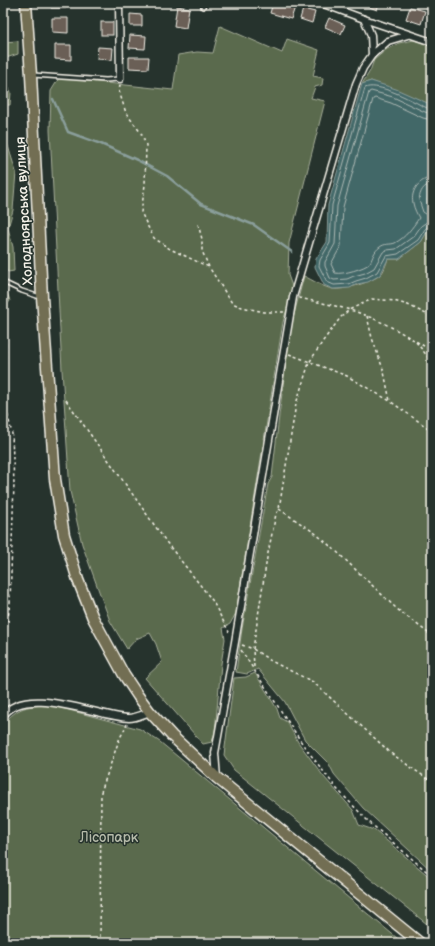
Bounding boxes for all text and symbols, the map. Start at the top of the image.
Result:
street label: Холодноярська вулиця [12,136,36,286]
park label: Лісопарк [79,829,139,846]

